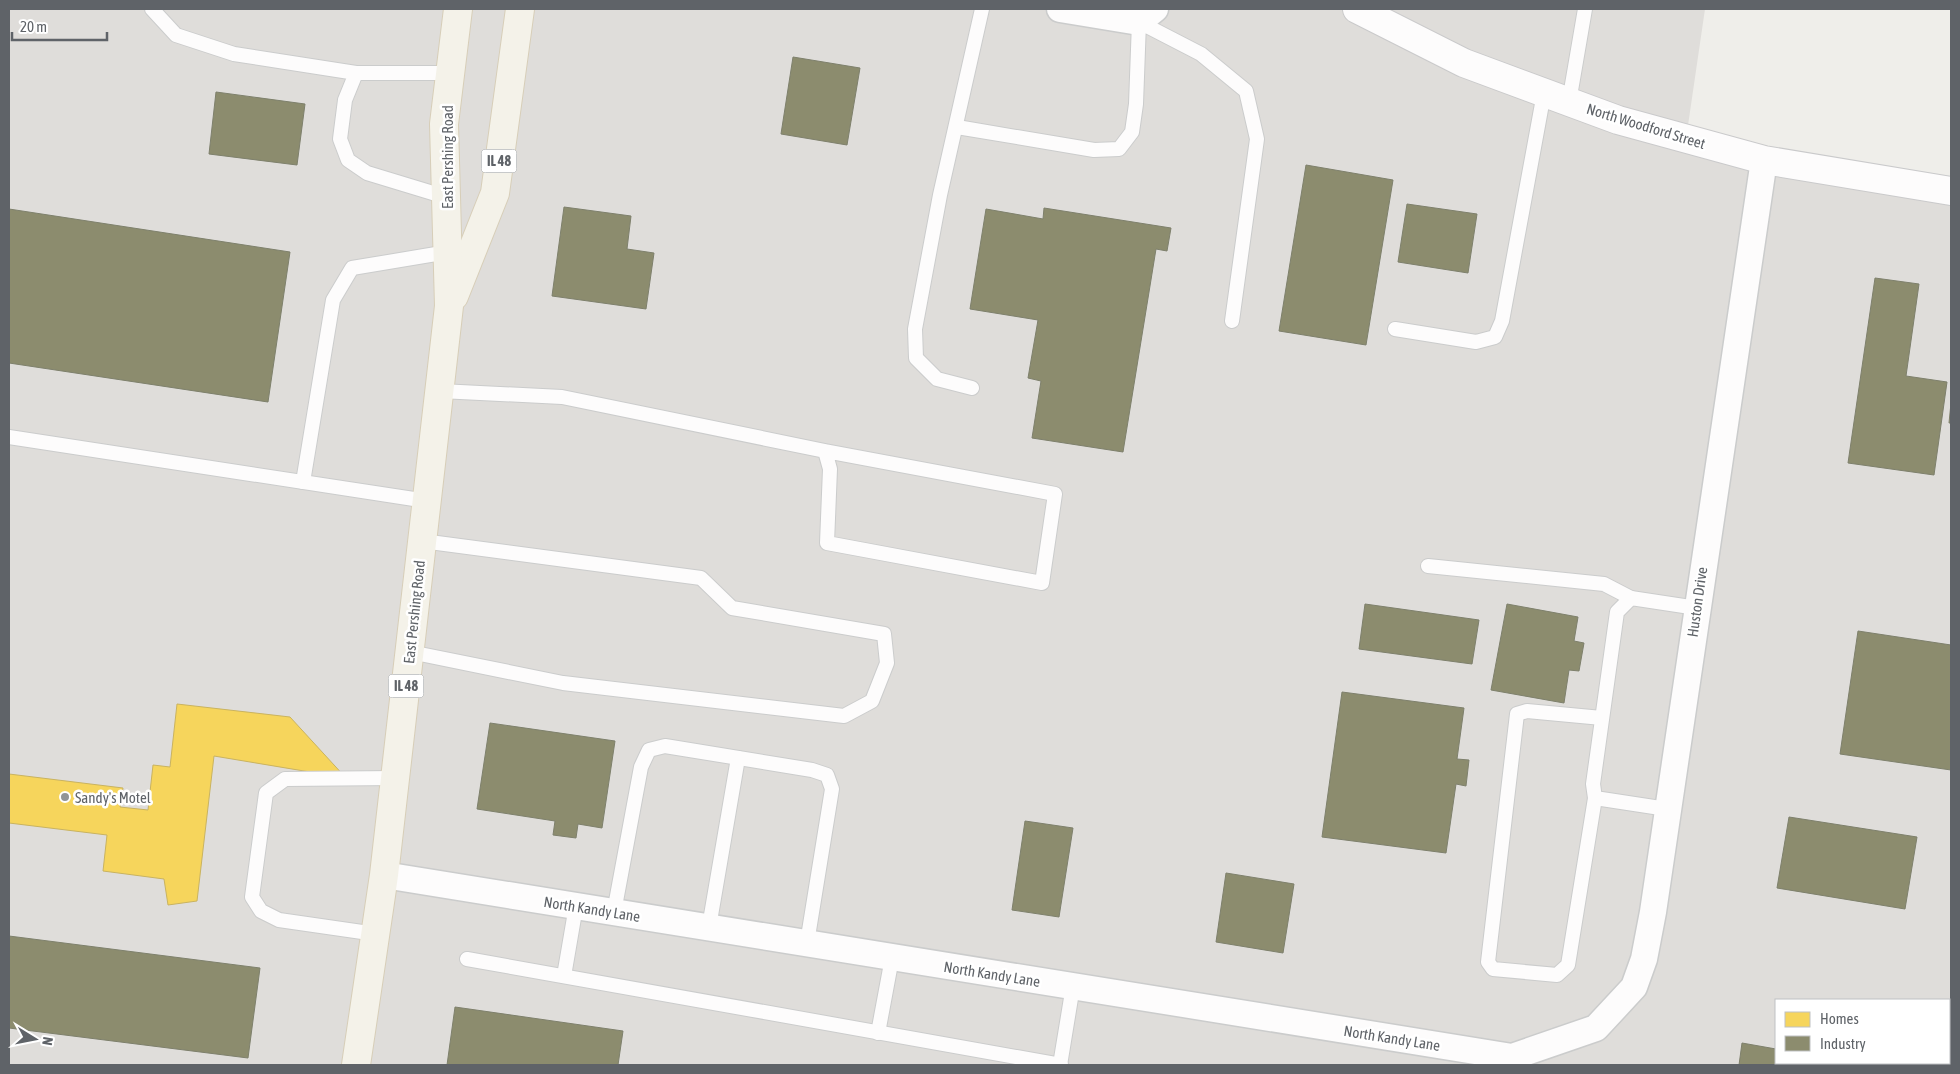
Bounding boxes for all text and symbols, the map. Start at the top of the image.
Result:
scale bar [12,10,108,42]
text: 20 m [20,18,47,35]
street label: North Woodford Street [1585,100,1707,152]
street label: East Pershing Road [439,105,456,209]
road number: IL 48 [482,150,516,172]
street label: East Pershing Road [400,559,428,665]
street label: Huston Drive [1684,566,1710,638]
road number: IL 48 [388,674,424,698]
place label: Sandy's Motel [75,789,151,806]
marker: Sandy's Motel [59,791,71,803]
street label: North Kandy Lane [543,893,642,925]
street label: North Kandy Lane [943,958,1042,990]
legend [1775,999,1950,1064]
text: Homes [1820,1010,1859,1027]
north arrow [10,1014,60,1064]
street label: North Kandy Lane [1343,1022,1442,1054]
text: Industry [1820,1035,1866,1052]
text: N [39,1036,56,1047]

